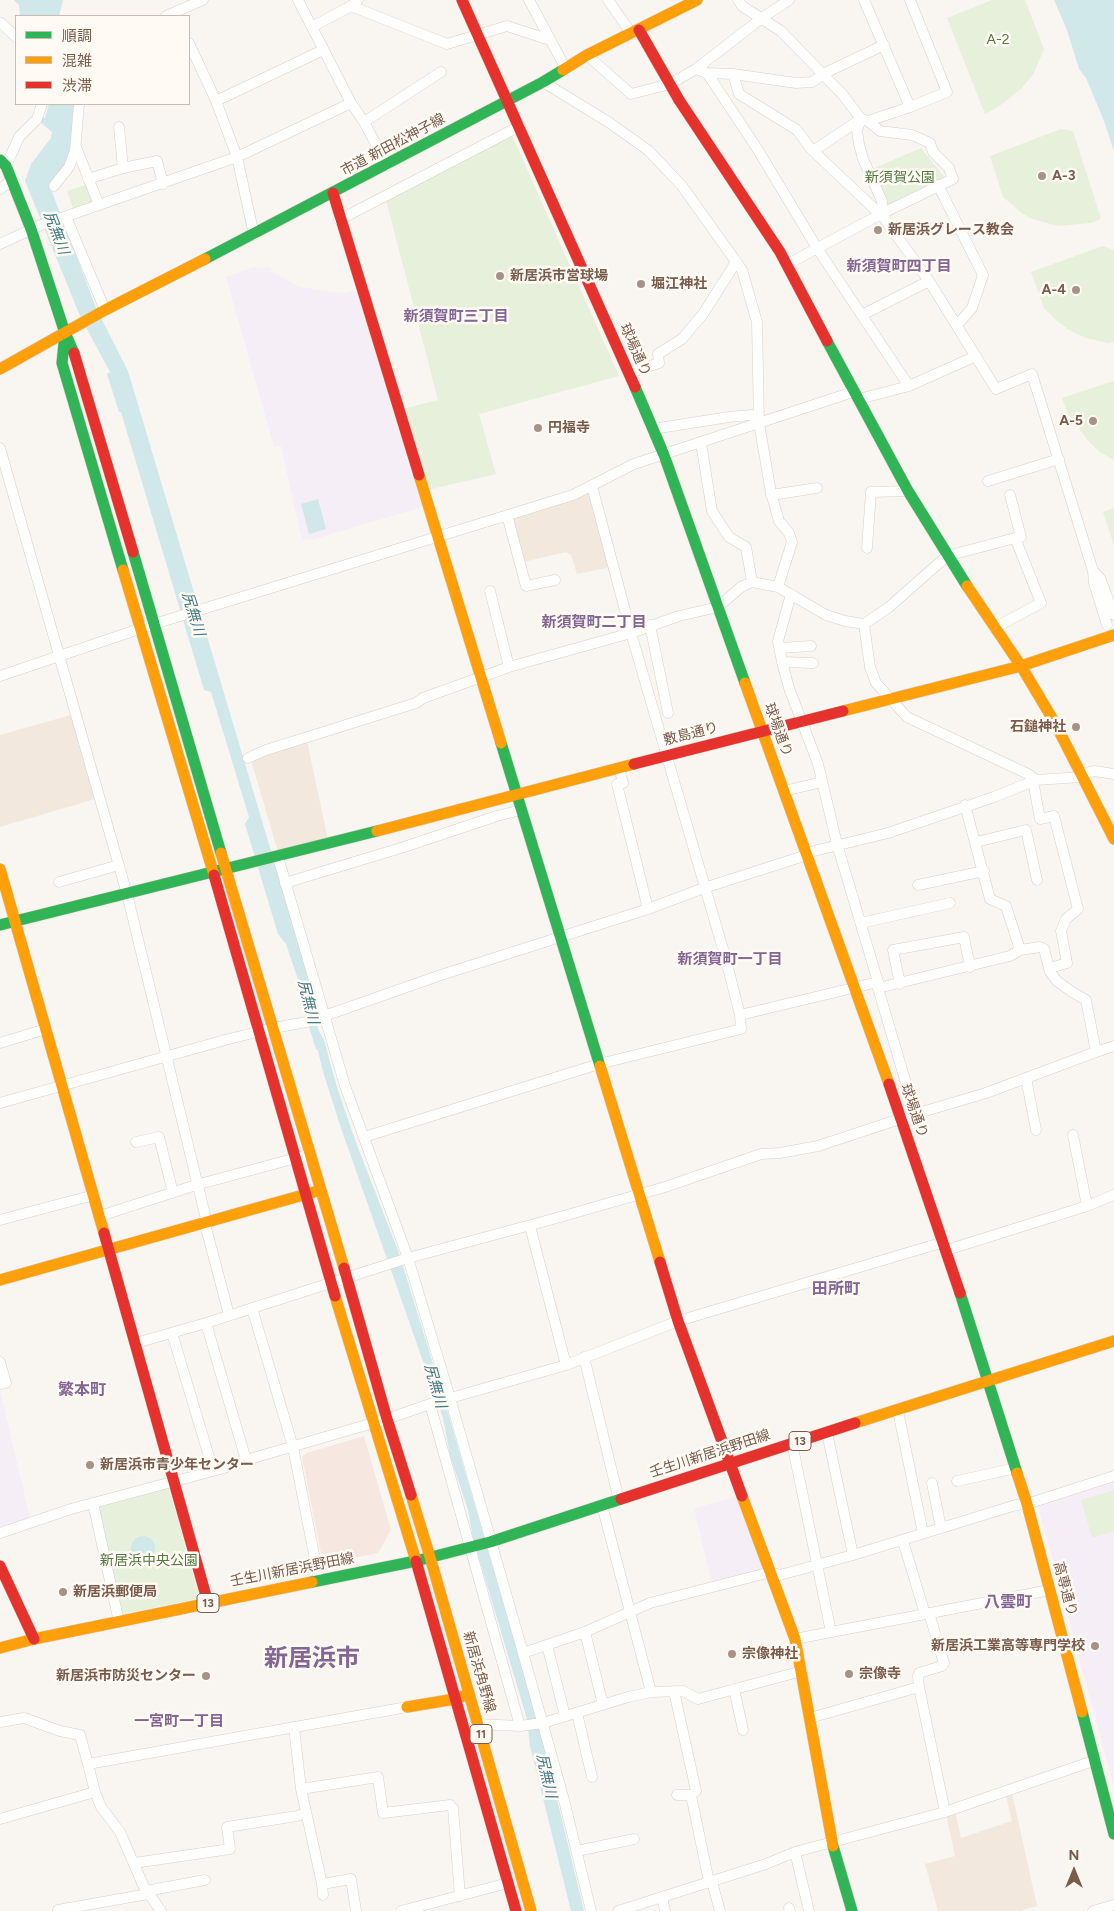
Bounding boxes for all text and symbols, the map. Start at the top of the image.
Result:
legend [15,15,190,105]
text: 順調 [62,27,92,45]
park label: A-2 [986,32,1010,48]
text: 混雑 [62,52,92,70]
text: 渋滞 [62,77,92,95]
street label: 市道 新田松神子線 [338,110,448,180]
place label: A-3 [1052,168,1075,184]
park label: 新須賀公園 [865,170,935,186]
marker: A-3 [1036,170,1048,182]
water label: 尻無川 [40,209,72,257]
place label: 新居浜グレース教会 [888,222,1014,238]
marker: 新居浜グレース教会 [872,224,884,236]
district label: 新須賀町四丁目 [847,258,951,276]
place label: 新居浜市営球場 [510,268,608,284]
marker: 新居浜市営球場 [494,270,506,282]
place label: 堀江神社 [651,276,707,292]
marker: 堀江神社 [635,278,647,290]
place label: A-4 [1041,282,1066,298]
marker: A-4 [1070,284,1082,296]
district label: 新須賀町三丁目 [404,308,508,326]
street label: 球場通り [616,321,654,379]
place label: A-5 [1059,413,1083,429]
marker: A-5 [1087,415,1099,427]
place label: 円福寺 [548,420,590,436]
marker: 円福寺 [532,422,544,434]
water label: 尻無川 [178,590,208,638]
district label: 新須賀町二丁目 [542,614,646,632]
street label: 球場通り [761,701,795,759]
street label: 敷島通り [662,719,720,749]
place label: 石鎚神社 [1010,719,1066,735]
marker: 石鎚神社 [1070,721,1082,733]
district label: 新須賀町一丁目 [678,951,782,969]
water label: 尻無川 [294,978,322,1026]
street label: 球場通り [897,1082,931,1140]
district label: 田所町 [812,1279,860,1299]
water label: 尻無川 [420,1362,450,1410]
district label: 繁本町 [58,1380,106,1400]
street label: 壬生川新居浜野田線 [647,1427,773,1481]
road number: 13 [789,1432,811,1450]
place label: 新居浜市青少年センター [100,1457,254,1473]
marker: 新居浜市青少年センター [84,1459,96,1471]
street label: 壬生川新居浜野田線 [229,1550,355,1590]
park label: 新居浜中央公園 [100,1553,198,1569]
street label: 高専通り [1050,1560,1080,1618]
place label: 新居浜郵便局 [73,1584,157,1600]
marker: 新居浜郵便局 [57,1586,69,1598]
district label: 八雲町 [984,1592,1032,1612]
road number: 13 [197,1594,219,1612]
street label: 新居浜角野線 [459,1629,499,1715]
place label: 新居浜工業高等専門学校 [931,1638,1085,1654]
marker: 新居浜工業高等専門学校 [1089,1640,1101,1652]
district label: 新居浜市 [264,1645,360,1673]
place label: 宗像神社 [742,1646,798,1662]
marker: 宗像神社 [726,1648,738,1660]
place label: 宗像寺 [859,1666,901,1682]
place label: 新居浜市防災センター [56,1668,196,1684]
marker: 宗像寺 [843,1668,855,1680]
marker: 新居浜市防災センター [200,1670,212,1682]
district label: 一宮町一丁目 [134,1713,224,1731]
road number: 11 [470,1725,492,1744]
water label: 尻無川 [532,1752,560,1800]
north arrow [1049,1846,1099,1896]
text: N [1069,1847,1079,1864]

